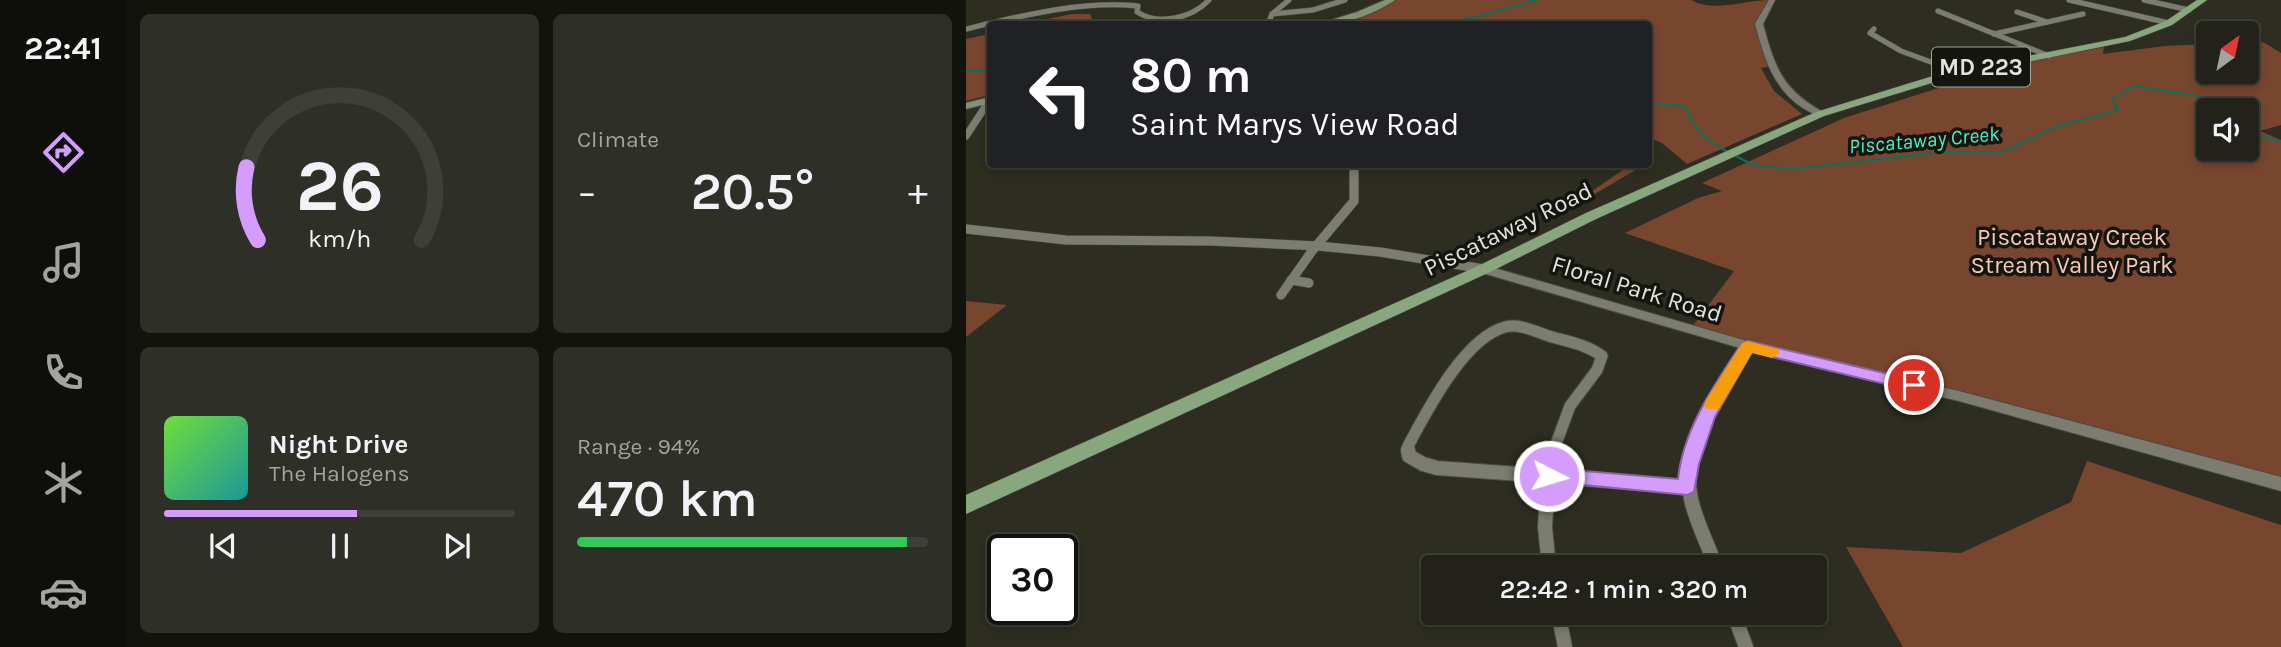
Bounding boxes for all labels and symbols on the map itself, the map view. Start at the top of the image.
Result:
north arrow [2196,21,2259,84]
road number: MD 223 [1932,48,2030,86]
water label: Piscataway Creek [1848,121,2001,159]
street label: Piscataway Road [1419,176,1597,282]
park label: Piscataway Creek Stream Valley Park [1970,223,2174,279]
street label: Floral Park Road [1549,250,1725,328]
pin [1884,355,1944,415]
position arrow [1512,439,1586,513]
speed limit sign: 30 [987,534,1078,625]

